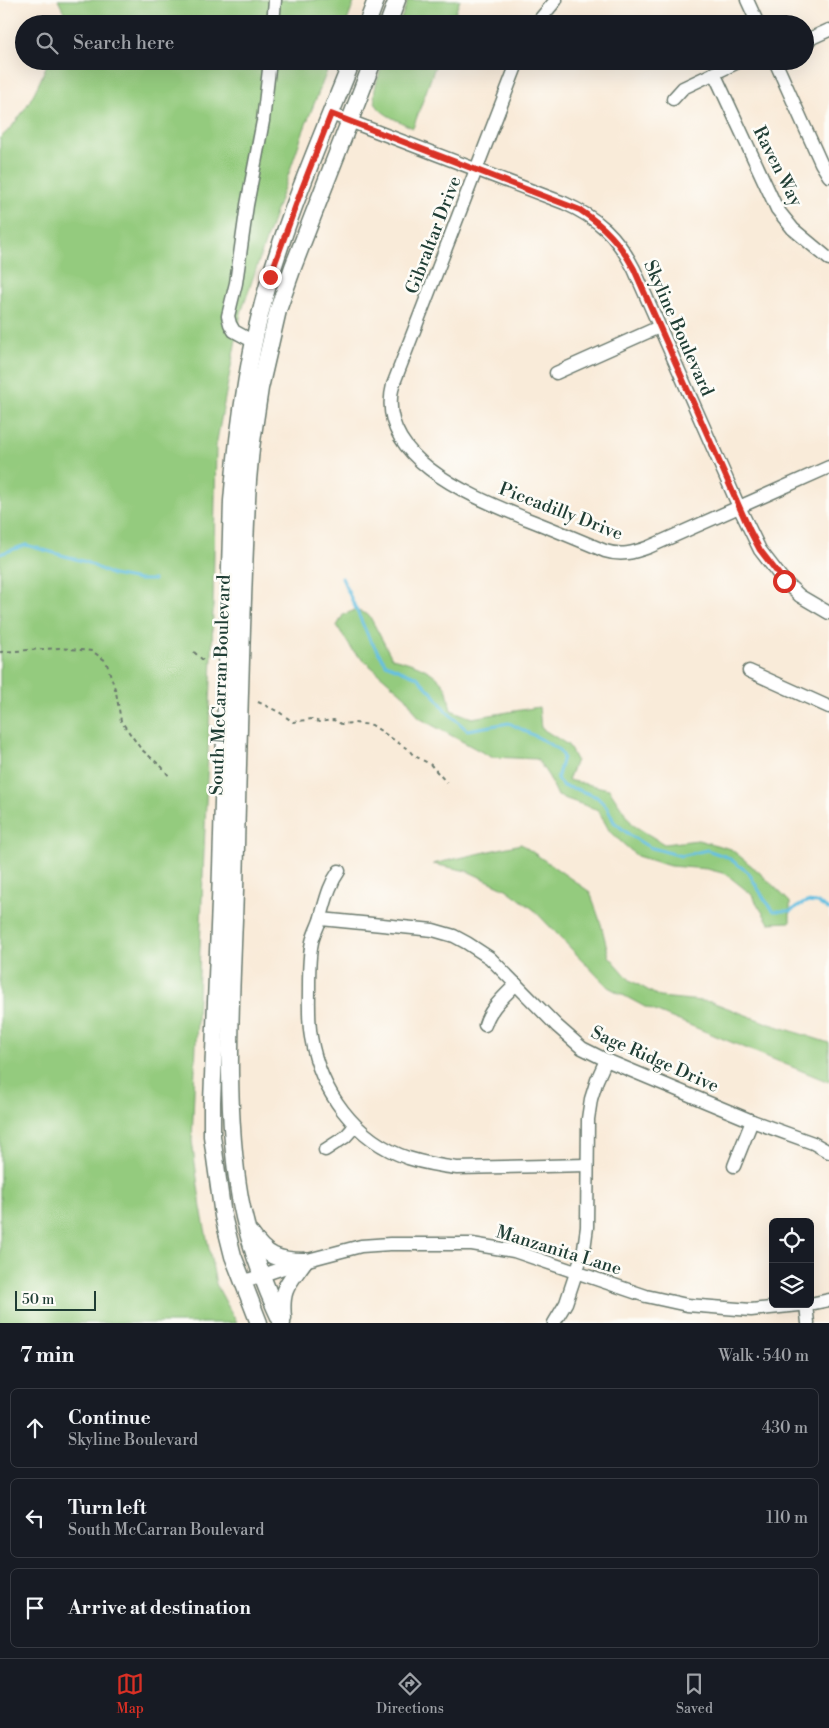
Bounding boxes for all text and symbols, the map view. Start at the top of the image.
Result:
search box [15,15,814,70]
icon: search [33,29,61,57]
text: Search here [73,31,174,55]
street label: Raven Way [748,122,808,210]
street label: Gibraltar Drive [400,173,467,298]
street label: Skyline Boulevard [638,257,719,400]
route end [259,266,282,289]
street label: Piccadilly Drive [496,477,626,546]
route start [773,570,796,593]
street label: South McCarran Boulevard [205,573,236,796]
street label: Sage Ridge Drive [587,1021,722,1098]
map controls [769,1218,814,1308]
button: locate [769,1218,814,1263]
street label: Manzanita Lane [493,1220,625,1281]
button: layers [769,1263,814,1308]
scale bar [15,1288,96,1311]
text: 50 m [22,1291,54,1309]
text: 7 min [20,1343,74,1369]
text: Walk · 540 m [719,1346,809,1366]
text: Continue [68,1406,151,1430]
icon: ahead [21,1414,49,1442]
text: 430 m [762,1418,808,1438]
text: Skyline Boulevard [68,1430,198,1450]
text: Turn left [68,1496,147,1520]
icon: left [21,1504,49,1532]
text: 110 m [766,1508,808,1528]
text: South McCarran Boulevard [68,1520,264,1540]
icon: arrive [21,1594,49,1622]
text: Arrive at destination [68,1596,251,1620]
tab: Map [116,1670,144,1718]
tab: Directions [376,1670,444,1718]
tab: Saved [676,1670,713,1718]

